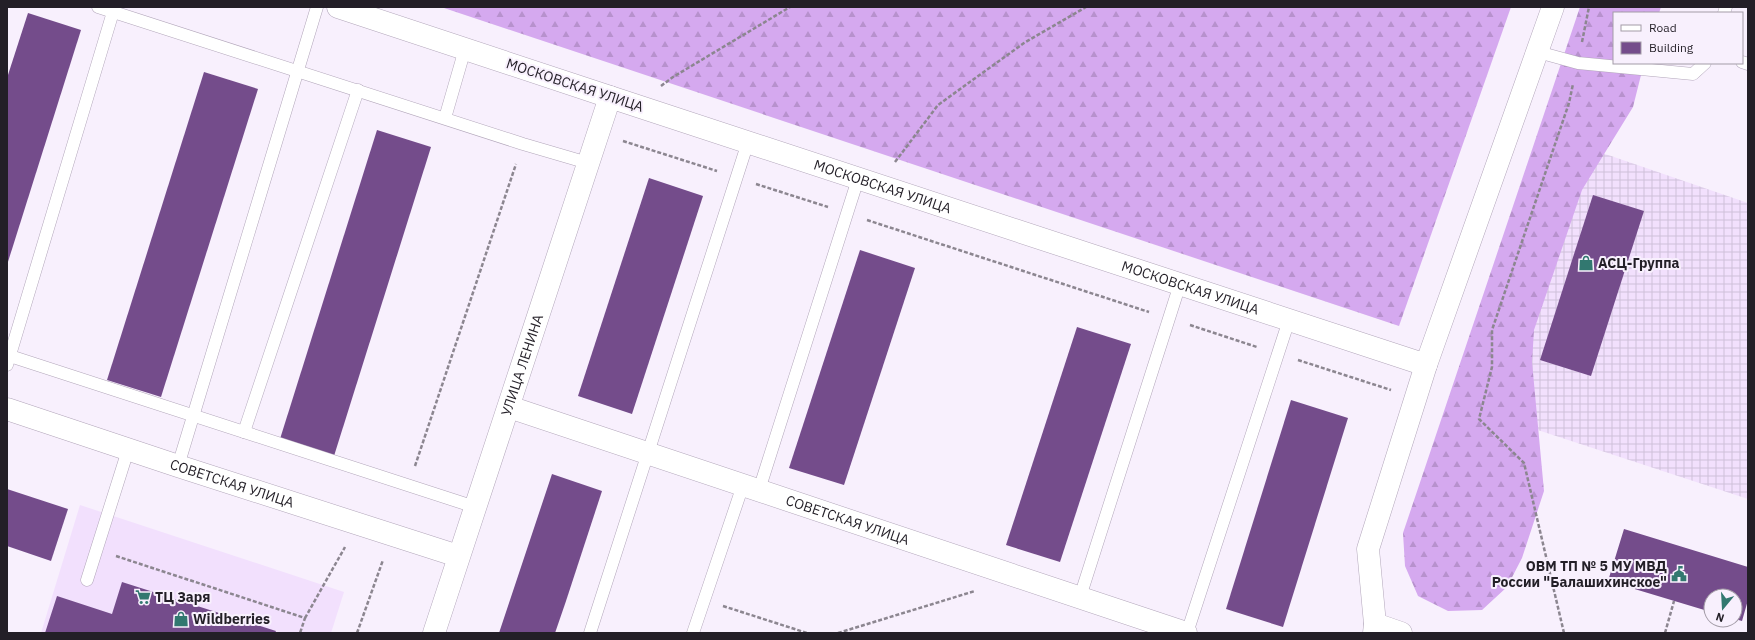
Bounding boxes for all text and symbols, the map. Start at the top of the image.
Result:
legend [1613,12,1743,64]
text: Road [1649,20,1677,35]
text: Building [1649,40,1694,55]
street label: МОСКОВСКАЯ УЛИЦА [504,54,646,116]
street label: МОСКОВСКАЯ УЛИЦА [812,156,954,217]
shop icon: АСЦ-Группа [1577,254,1595,272]
place label: АСЦ-Группа [1598,254,1680,272]
street label: МОСКОВСКАЯ УЛИЦА [1119,257,1261,319]
street label: УЛИЦА ЛЕНИНА [497,312,547,418]
street label: СОВЕТСКАЯ УЛИЦА [168,455,296,512]
street label: СОВЕТСКАЯ УЛИЦА [784,491,912,549]
place label: ОВМ ТП № 5 МУ МВД России "Балашихинское" [1492,557,1668,591]
public building icon: ОВМ ТП № 5 МУ МВД России "Балашихинское" [1670,565,1688,583]
supermarket icon: ТЦ Заря [134,588,152,606]
place label: ТЦ Заря [155,588,210,606]
north arrow [1703,588,1743,628]
shop icon: Wildberries [172,610,190,628]
place label: Wildberries [193,610,270,628]
text: N [1714,610,1726,625]

